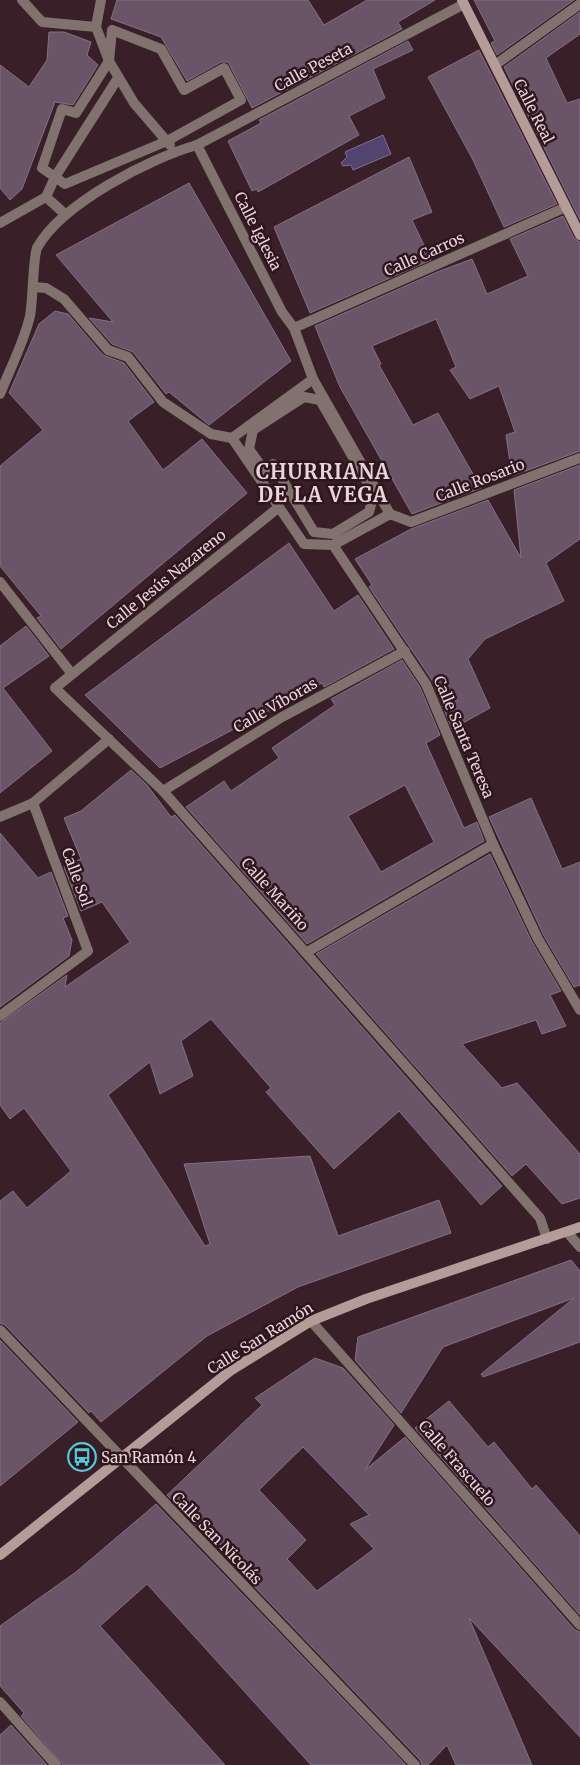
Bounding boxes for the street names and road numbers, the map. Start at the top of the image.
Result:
street label: Calle Peseta [271,39,355,95]
street label: Calle Real [510,76,558,147]
street label: Calle Iglesia [230,189,286,273]
street label: Calle Carros [381,228,467,280]
street label: Calle Rosario [433,454,527,506]
street label: Calle Jesús Nazareno [102,525,230,633]
street label: Calle Víboras [230,673,320,737]
street label: Calle Santa Teresa [430,673,498,801]
street label: Calle Sol [58,845,96,909]
street label: Calle Mariño [237,853,313,935]
street label: Calle San Ramón [203,1298,317,1378]
street label: Calle Frascuelo [415,1416,500,1510]
street label: Calle San Nicolás [168,1488,266,1588]

